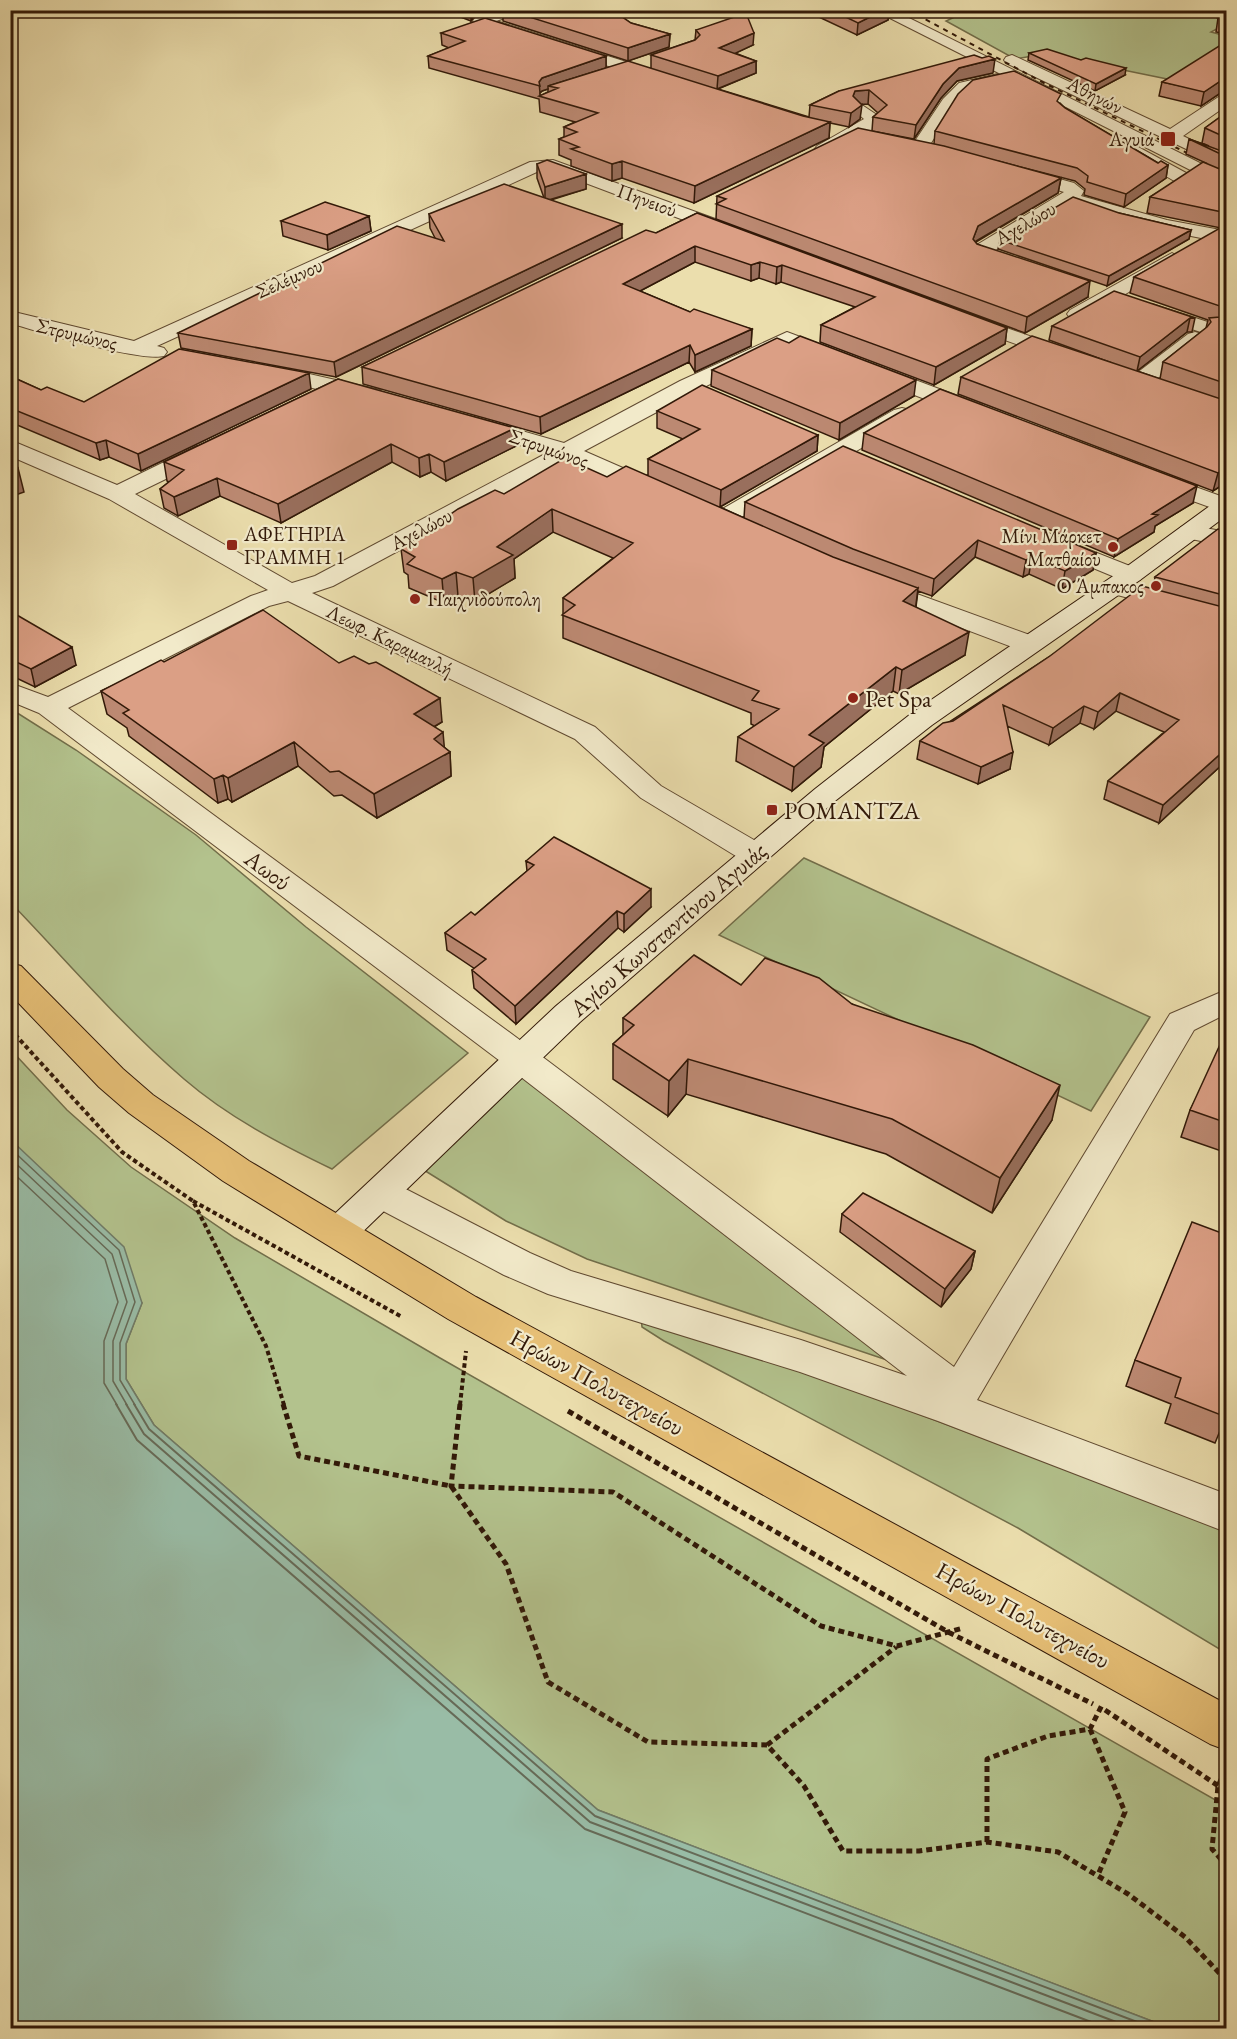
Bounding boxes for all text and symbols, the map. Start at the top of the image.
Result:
street label: Αθηνών [1062,70,1127,120]
place label: Αγυιά [1108,126,1155,152]
marker: Αγυιά [1159,130,1177,148]
street label: Πηνειού [613,177,681,223]
street label: Αχελώου [989,195,1060,251]
street label: Σελέμνου [252,252,326,304]
street label: Στρυμώνος [34,312,120,356]
street label: Στρυμώνος [506,422,592,474]
street label: Αχελώου [385,502,457,557]
place label: ΑΦΕΤΗΡΙΑ ΓΡΑΜΜΗ 1 [243,521,345,570]
place label: Μίνι Μάρκετ Ματθαίου [1002,523,1102,572]
marker: ΑΦΕΤΗΡΙΑ ΓΡΑΜΜΗ 1 [225,538,239,552]
marker: Μίνι Μάρκετ Ματθαίου [1106,540,1120,554]
place label: Ο Άμπακος [1056,573,1144,599]
marker: Ο Άμπακος [1149,579,1163,593]
place label: Παιχνιδούπολη [427,586,541,612]
marker: Παιχνιδούπολη [408,592,422,606]
street label: Λεωφ. Καραμανλή [321,598,458,682]
place label: Pet Spa [865,683,932,714]
marker: Pet Spa [846,691,860,705]
place label: ΡΟΜΑΝΤΖΑ [784,795,920,826]
marker: ΡΟΜΑΝΤΖΑ [765,803,779,817]
street label: Αγίου Κωνσταντίνου Αγυιάς [562,835,773,1024]
street label: Αωού [238,842,297,897]
street label: Ηρώων Πολυτεχνείου [505,1321,689,1443]
street label: Ηρώων Πολυτεχνείου [931,1554,1115,1676]

